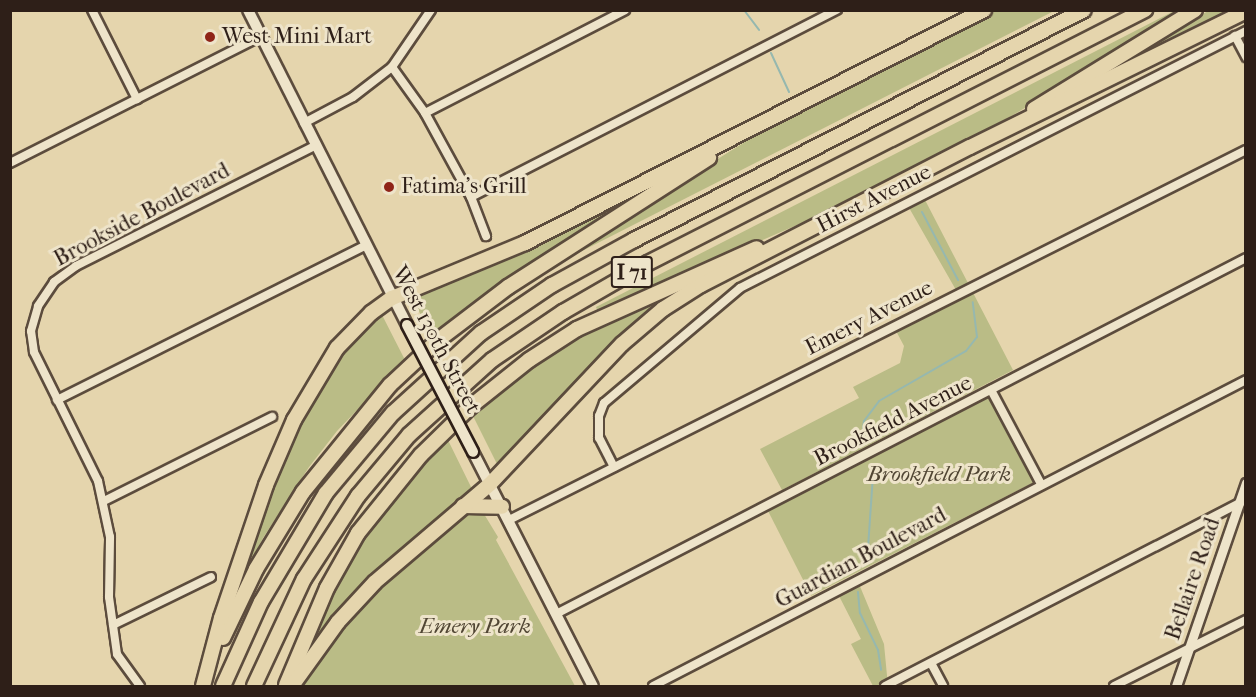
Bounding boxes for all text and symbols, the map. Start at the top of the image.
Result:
place label: West Mini Mart [222,24,372,50]
marker: West Mini Mart [203,30,217,44]
street label: Brookside Boulevard [50,157,234,273]
street label: Hirst Avenue [812,159,936,239]
place label: Fatima’s Grill [401,174,527,200]
marker: Fatima’s Grill [382,180,396,194]
road number: I 71 [610,254,654,290]
street label: West 130th Street [386,262,486,418]
street label: Emery Avenue [801,275,937,361]
street label: Brookfield Avenue [810,370,976,472]
park label: Brookfield Park [867,462,1011,488]
street label: Guardian Boulevard [771,502,951,614]
street label: Bellaire Road [1160,514,1226,644]
park label: Emery Park [419,614,531,640]

